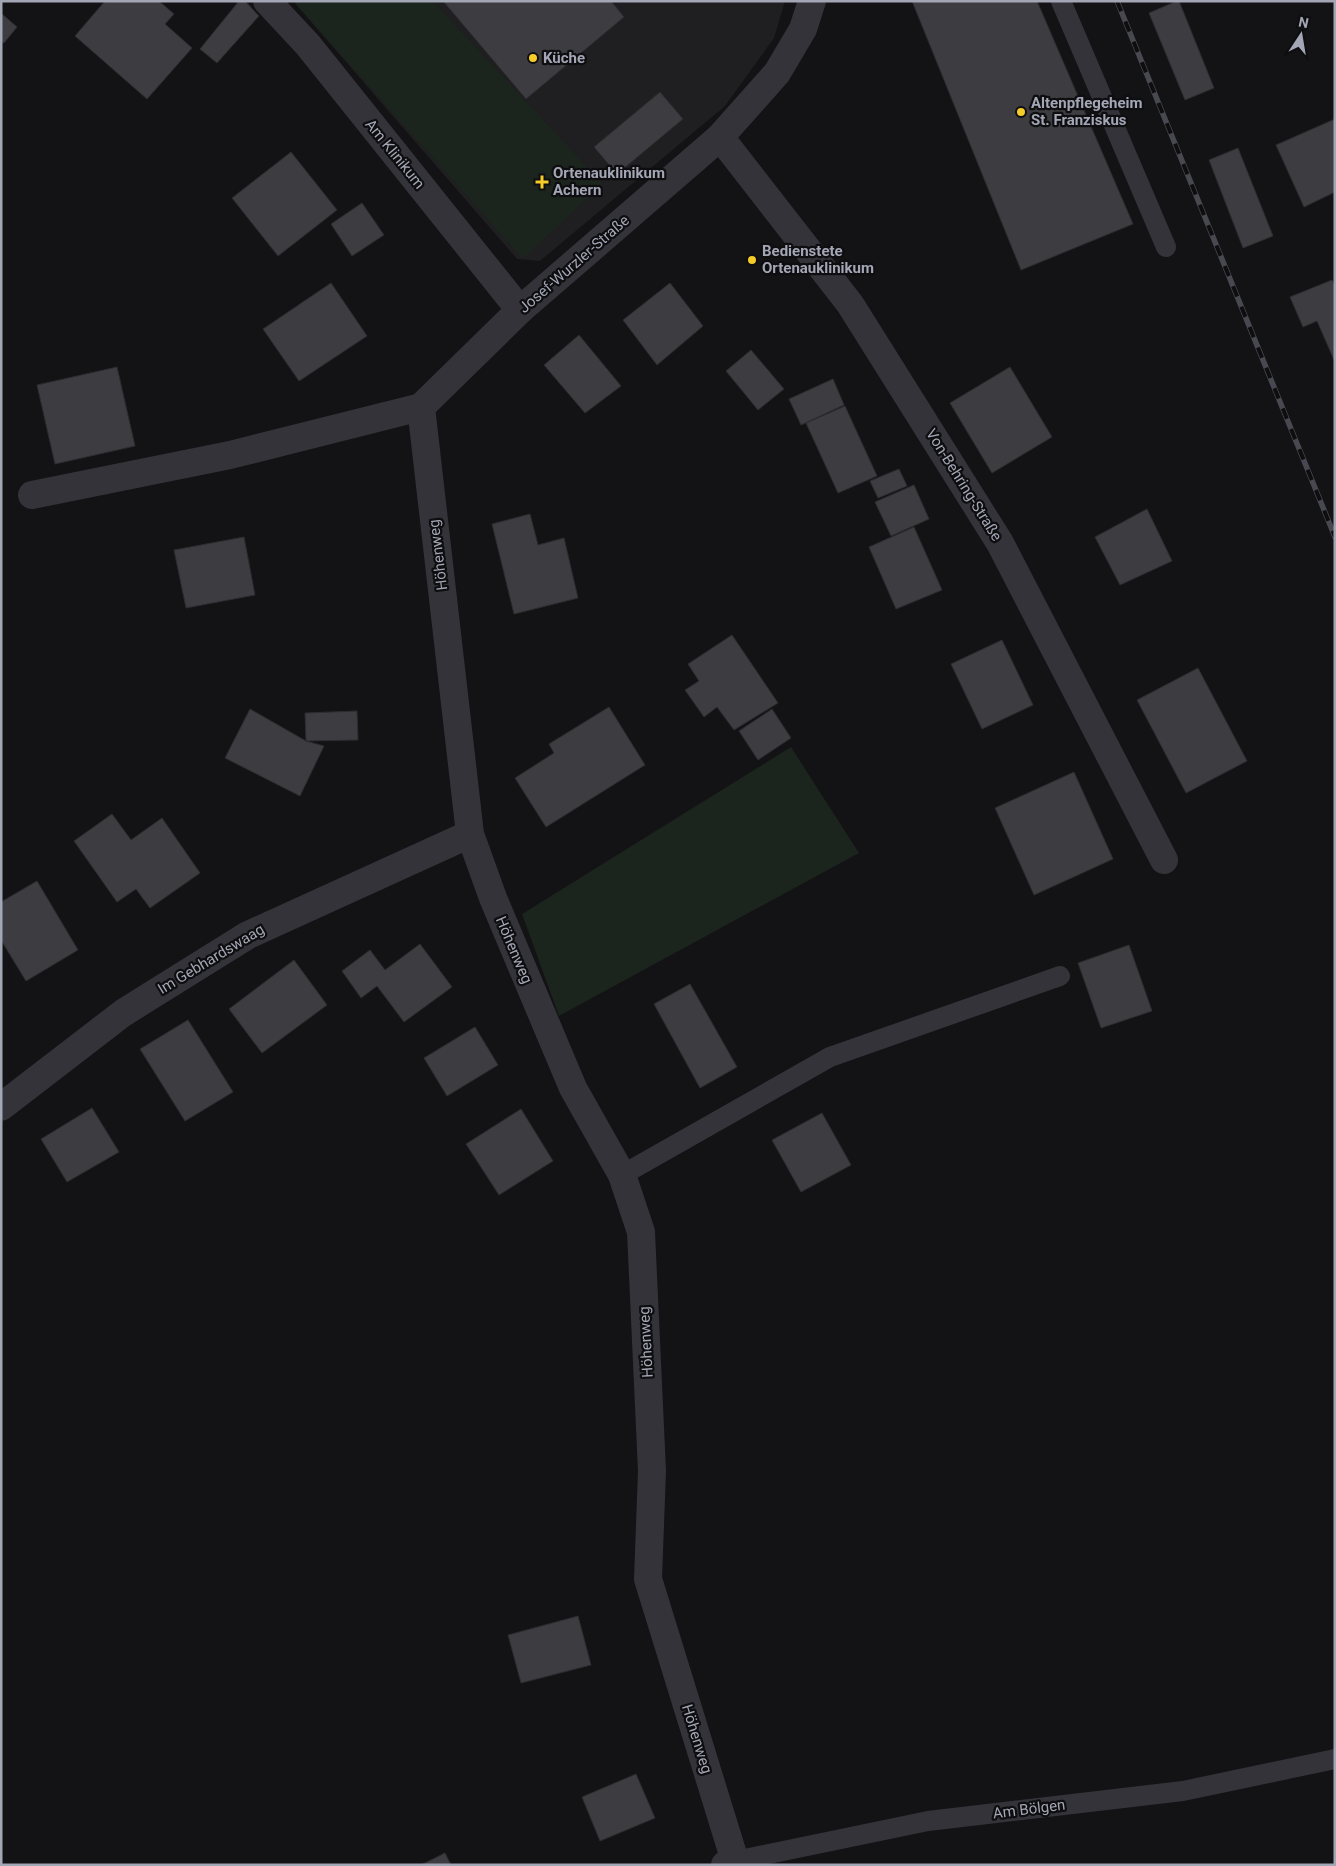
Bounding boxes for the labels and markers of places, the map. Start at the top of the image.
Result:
place label: Küche [543,49,585,67]
marker: Küche [527,52,539,64]
place label: Altenpflegeheim St. Franziskus [1031,94,1143,129]
marker: Altenpflegeheim St. Franziskus [1015,106,1027,118]
place label: Ortenauklinikum Achern [553,164,665,199]
marker: Ortenauklinikum Achern [535,175,549,189]
place label: Bedienstete Ortenauklinikum [762,242,874,277]
marker: Bedienstete Ortenauklinikum [746,254,758,266]

